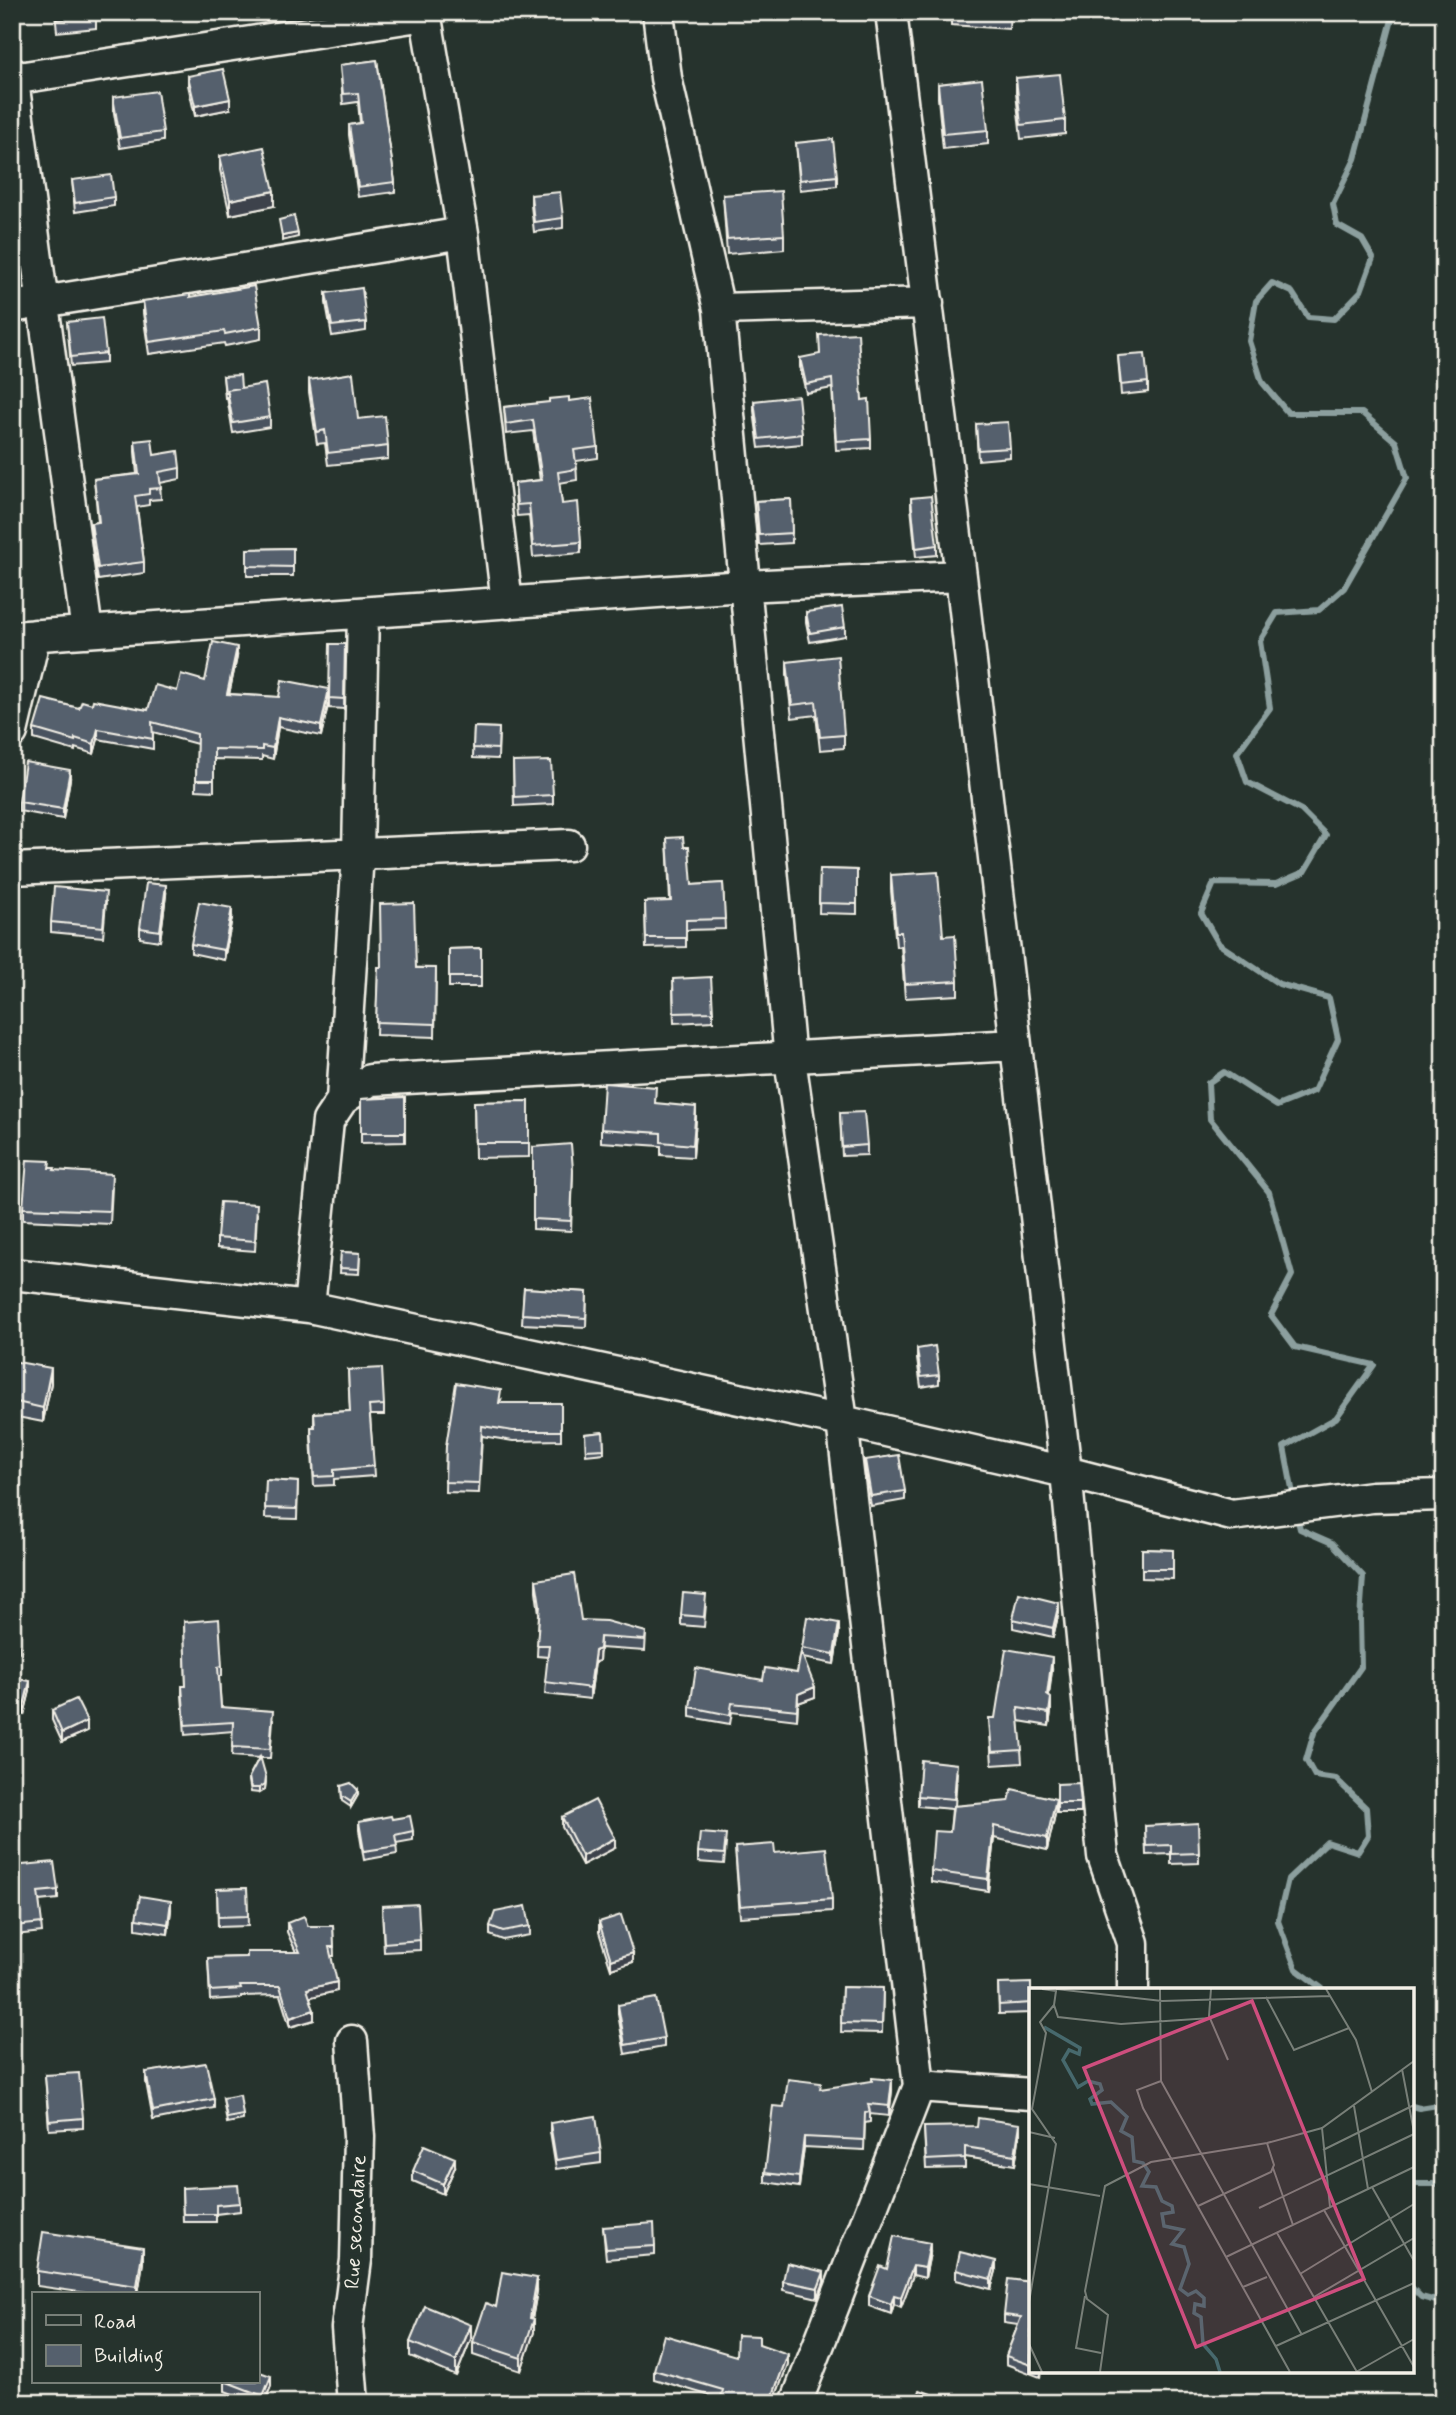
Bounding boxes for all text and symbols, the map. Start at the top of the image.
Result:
inset map [1029,1988,1414,2373]
street label: Rue secondaire [339,2154,373,2290]
legend [32,2292,259,2384]
text: Road [94,2308,136,2336]
text: Building [94,2342,164,2372]

